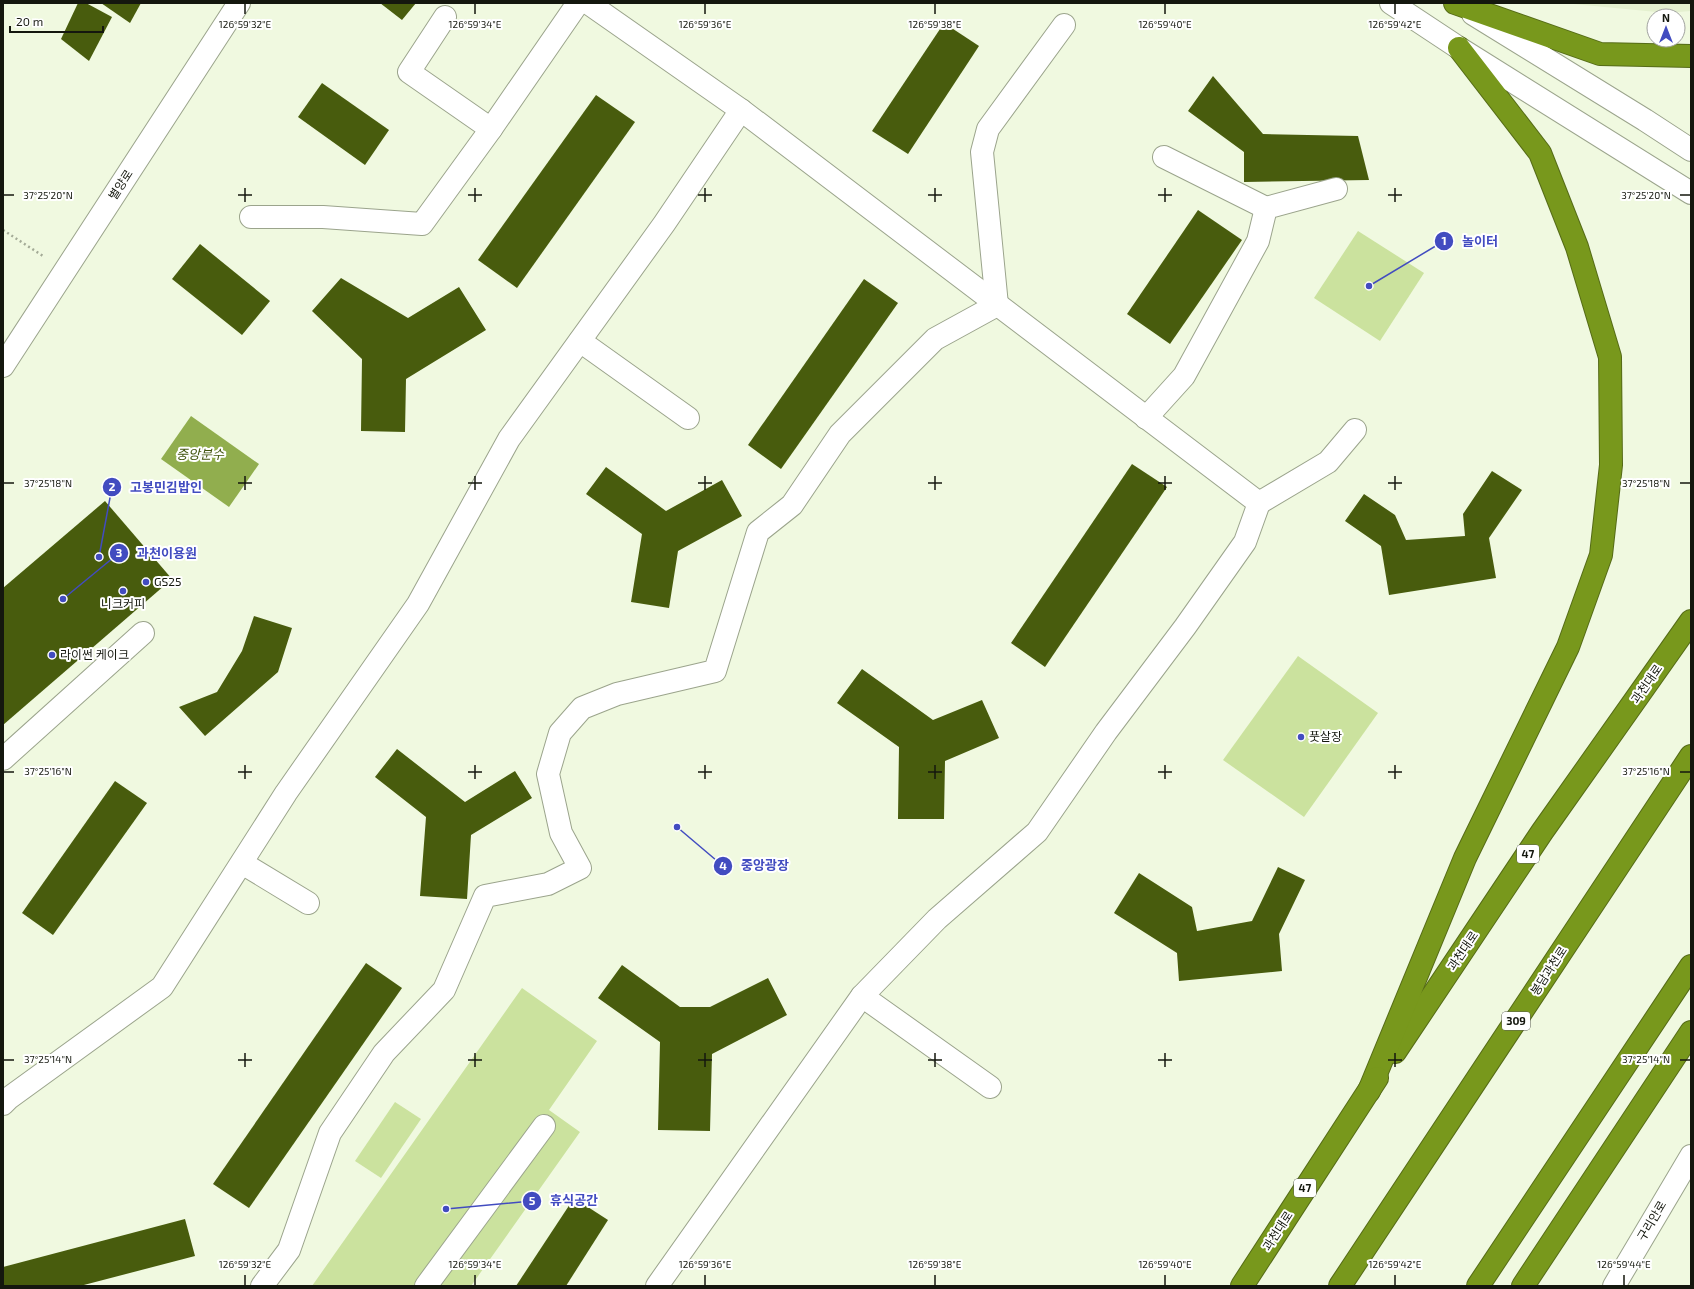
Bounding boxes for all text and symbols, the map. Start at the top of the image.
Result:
scale bar [10,8,103,34]
north arrow [1646,8,1686,48]
text: N [1662,11,1670,24]
text: 20 m [16,14,43,28]
text: 126°59'32"E [219,18,272,30]
text: 126°59'34"E [449,18,502,30]
text: 126°59'36"E [679,18,732,30]
text: 126°59'38"E [909,18,962,30]
text: 126°59'40"E [1138,18,1192,30]
text: 126°59'42"E [1369,18,1422,30]
street label: 별양로 [105,167,135,202]
text: 37°25'20"N [23,189,73,201]
text: 37°25'20"N [1621,189,1671,201]
callout: 놀이터 [1434,229,1506,254]
text: 1 [1441,233,1447,247]
text: 놀이터 [1462,233,1498,249]
water label: 중앙분수 [176,446,225,462]
callout: 고봉민김밥인 [102,475,210,500]
text: 37°25'18"N [24,477,72,489]
text: 37°25'18"N [1622,477,1670,489]
text: 2 [109,479,116,493]
text: 고봉민김밥인 [130,479,202,495]
callout: 과천이용원 [109,541,205,566]
text: 3 [116,545,123,559]
text: 과천이용원 [137,545,197,561]
place label: GS25 [154,574,181,588]
marker: GS25 [141,577,151,587]
marker: 니크커피 [118,586,128,596]
place label: 니크커피 [101,596,145,610]
place label: 라이썬 케이크 [60,647,129,661]
marker: 라이썬 케이크 [47,650,57,660]
street label: 과천대로 [1628,661,1665,706]
place label: 풋살장 [1309,729,1342,743]
marker: 풋살장 [1296,732,1306,742]
text: 37°25'16"N [24,765,72,777]
text: 37°25'16"N [1622,765,1670,777]
road number: 47 [1517,845,1539,863]
callout: 중앙광장 [713,853,797,878]
text: 중앙광장 [741,857,789,873]
text: 4 [719,858,727,872]
street label: 과천대로 [1444,928,1480,973]
street label: 봉담과천로 [1527,943,1569,997]
road number: 309 [1502,1012,1530,1030]
text: 37°25'14"N [24,1053,72,1065]
text: 37°25'14"N [1622,1053,1670,1065]
road number: 47 [1294,1179,1316,1197]
callout: 휴식공간 [522,1188,605,1213]
text: 휴식공간 [550,1192,598,1208]
text: 5 [529,1193,536,1207]
street label: 구리안로 [1634,1198,1669,1243]
street label: 과천대로 [1259,1208,1295,1253]
text: 126°59'32"E [219,1258,272,1270]
text: 126°59'34"E [449,1258,502,1270]
text: 126°59'36"E [679,1258,732,1270]
text: 126°59'38"E [909,1258,962,1270]
text: 126°59'40"E [1138,1258,1192,1270]
text: 126°59'42"E [1369,1258,1422,1270]
text: 126°59'44"E [1597,1258,1651,1270]

